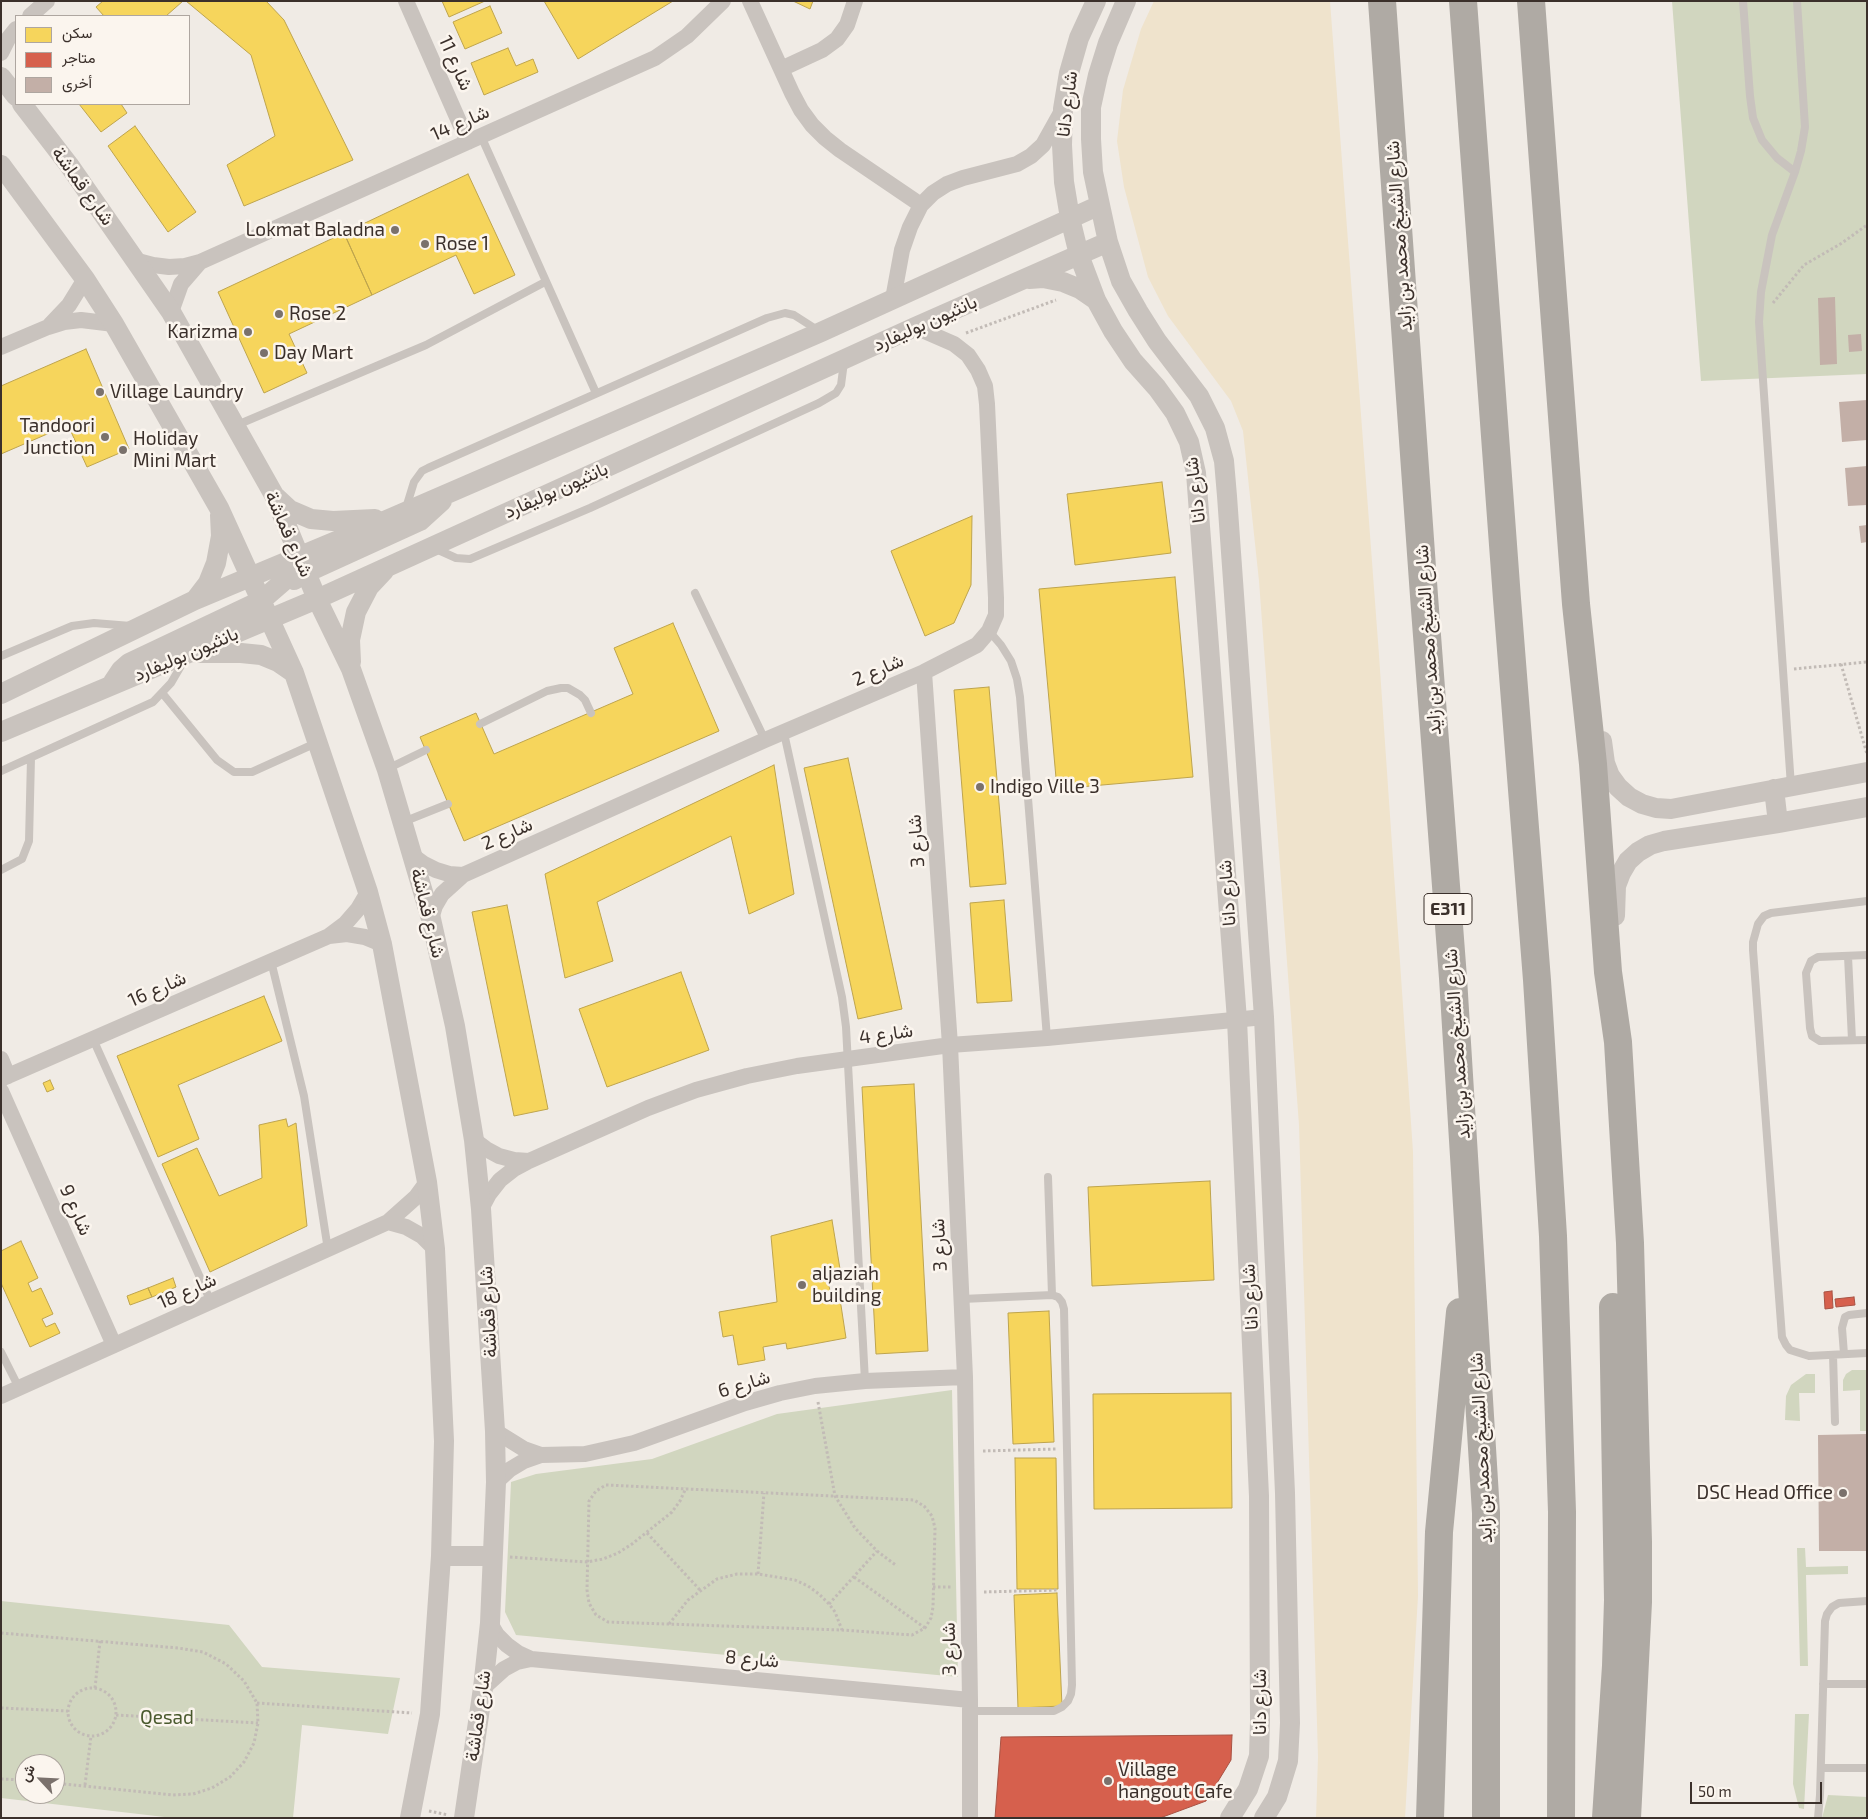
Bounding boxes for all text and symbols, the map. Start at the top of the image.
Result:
legend [15,15,190,105]
text: سكن [62,23,92,41]
street label: شارع 11 [434,32,478,94]
text: متاجر [62,48,96,66]
street label: شارع دانا [1052,70,1082,138]
text: أخرى [62,73,92,91]
street label: شارع 14 [427,100,493,146]
street label: شارع الشيخ محمد بن زايد [1381,140,1417,332]
street label: شارع قماشة [47,142,119,230]
place label: Lokmat Baladna [246,219,385,241]
marker: Lokmat Baladna [389,224,401,236]
place label: Rose 1 [435,233,489,255]
marker: Rose 1 [419,238,431,250]
street label: بانثيون بوليفارد [870,290,980,356]
place label: Rose 2 [289,303,346,325]
marker: Rose 2 [273,308,285,320]
place label: Karizma [167,321,238,343]
marker: Karizma [242,326,254,338]
place label: Day Mart [274,342,353,364]
marker: Day Mart [258,347,270,359]
place label: Village Laundry [110,381,244,403]
marker: Village Laundry [94,386,106,398]
place label: Tandoori Junction [19,415,95,459]
place label: Holiday Mini Mart [133,428,216,472]
marker: Tandoori Junction [99,431,111,443]
marker: Holiday Mini Mart [117,444,129,456]
street label: شارع دانا [1180,456,1210,524]
street label: بانثيون بوليفارد [501,457,611,523]
street label: شارع قماشة [260,487,318,581]
street label: شارع الشيخ محمد بن زايد [1410,544,1446,736]
street label: بانثيون بوليفارد [130,622,242,686]
street label: شارع 2 [849,649,907,691]
place label: Indigo Ville 3 [990,776,1100,798]
marker: Indigo Ville 3 [974,781,986,793]
street label: شارع 2 [478,813,536,855]
street label: شارع 3 [903,814,929,868]
street label: شارع دانا [1213,859,1241,927]
street label: شارع قماشة [406,866,450,960]
road number: E311 [1424,894,1472,924]
street label: شارع الشيخ محمد بن زايد [1439,948,1475,1140]
street label: شارع 16 [125,966,189,1012]
street label: شارع 4 [858,1019,914,1049]
street label: شارع 9 [55,1181,97,1239]
street label: شارع 3 [926,1218,952,1272]
place label: aljaziah building [812,1263,881,1307]
street label: شارع دانا [1237,1263,1263,1331]
street label: شارع قماشة [474,1266,502,1358]
street label: شارع 18 [154,1268,220,1314]
marker: aljaziah building [796,1279,808,1291]
street label: شارع الشيخ محمد بن زايد [1465,1352,1497,1544]
street label: شارع 6 [715,1365,773,1403]
place label: DSC Head Office [1697,1482,1833,1504]
marker: DSC Head Office [1837,1487,1849,1499]
street label: شارع 3 [937,1622,961,1676]
street label: شارع 8 [724,1645,780,1673]
street label: شارع قماشة [460,1669,496,1763]
street label: شارع دانا [1249,1669,1271,1735]
park label: Qesad [140,1707,194,1729]
north arrow [15,1754,65,1804]
place label: Village hangout Cafe [1118,1759,1233,1803]
text: ش [16,1762,38,1784]
scale bar [1693,1772,1826,1804]
marker: Village hangout Cafe [1102,1775,1114,1787]
text: 50 m [1698,1782,1732,1800]

